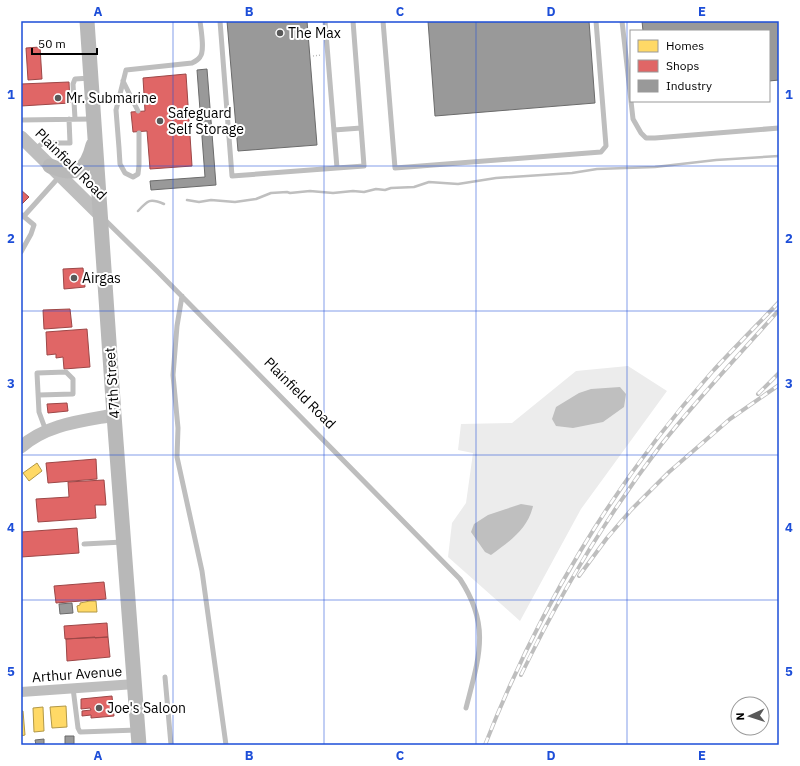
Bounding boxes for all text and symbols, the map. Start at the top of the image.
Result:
text: A [94,3,103,20]
text: B [245,3,254,20]
text: C [396,3,405,20]
text: D [546,3,556,20]
text: E [698,3,706,20]
place label: The Max [288,24,341,42]
marker: The Max [275,28,285,38]
scale bar [32,30,97,56]
legend [630,30,770,102]
text: 50 m [38,36,66,51]
text: Homes [666,38,704,53]
text: Shops [666,58,699,73]
text: Industry [666,78,712,93]
text: 1 [7,86,15,103]
text: 1 [785,86,793,103]
place label: Mr. Submarine [66,89,157,107]
marker: Mr. Submarine [53,93,63,103]
place label: Safeguard Self Storage [168,104,244,138]
marker: Safeguard Self Storage [155,116,165,126]
street label: Plainfield Road [31,124,111,204]
text: 2 [7,230,15,247]
text: 2 [785,230,793,247]
place label: Airgas [82,269,121,287]
marker: Airgas [69,273,79,283]
street label: 47th Street [101,347,123,419]
street label: Plainfield Road [260,353,340,433]
text: 3 [7,375,15,392]
text: 3 [785,375,793,392]
text: 4 [7,519,15,536]
text: 4 [785,519,793,536]
street label: Arthur Avenue [31,662,123,686]
text: 5 [7,663,15,680]
text: 5 [785,663,793,680]
north arrow [730,696,770,736]
place label: Joe's Saloon [107,699,186,717]
marker: Joe's Saloon [94,703,104,713]
text: N [733,712,747,721]
text: A [94,747,103,764]
text: B [245,747,254,764]
text: C [396,747,405,764]
text: D [546,747,556,764]
text: E [698,747,706,764]

